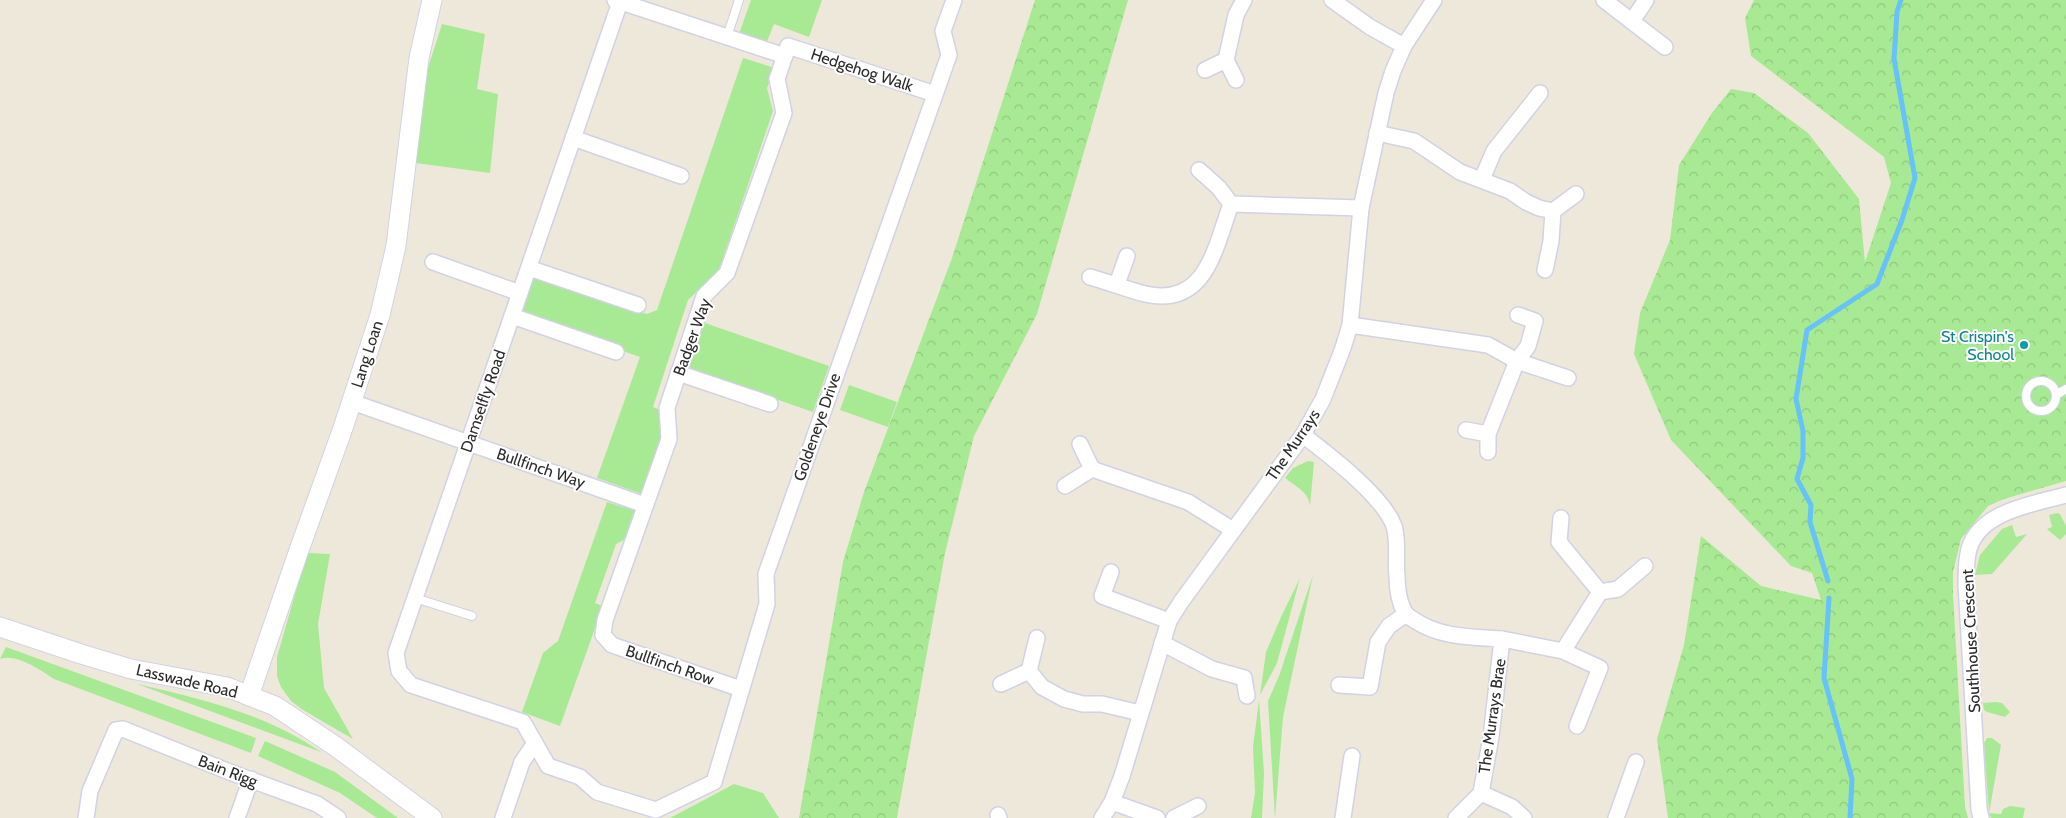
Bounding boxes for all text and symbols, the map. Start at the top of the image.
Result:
street label: Hedgehog Walk [808,45,916,96]
street label: Badger Way [669,296,715,378]
street label: Lang Loan [347,318,387,390]
place label: St Crispin's School [1941,327,2014,364]
marker: St Crispin's School [2018,339,2030,351]
street label: Damselfly Road [457,347,509,455]
street label: Goldeneye Drive [790,371,844,483]
street label: The Murrays [1262,405,1324,484]
street label: Bullfinch Way [494,444,588,492]
street label: Southhouse Crescent [1958,568,1984,713]
street label: Bullfinch Row [623,641,717,689]
street label: The Murrays Brae [1475,657,1509,775]
street label: Lasswade Road [134,660,240,702]
street label: Bain Rigg [196,751,261,791]

